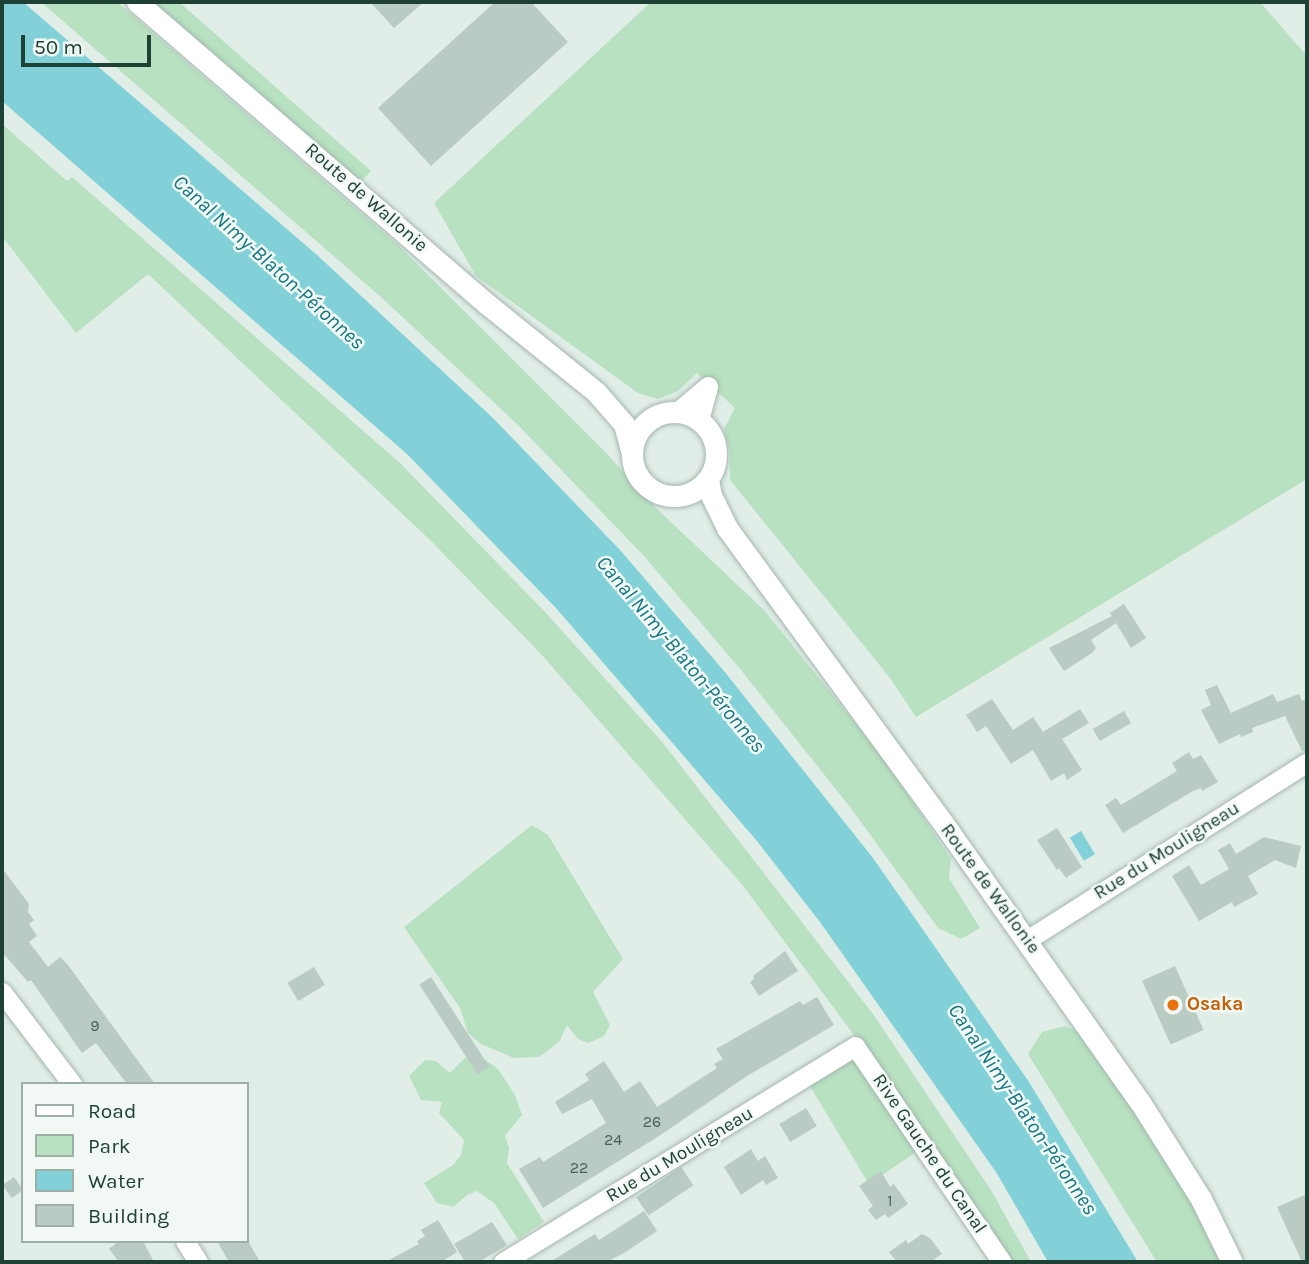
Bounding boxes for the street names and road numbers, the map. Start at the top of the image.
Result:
street label: Route de Wallonie [300,138,432,258]
street label: Rue du Mouligneau [1090,797,1244,905]
street label: Route de Wallonie [935,820,1045,958]
street label: Rive Gauche du Canal [867,1070,991,1238]
street label: Rue du Mouligneau [602,1102,758,1208]

